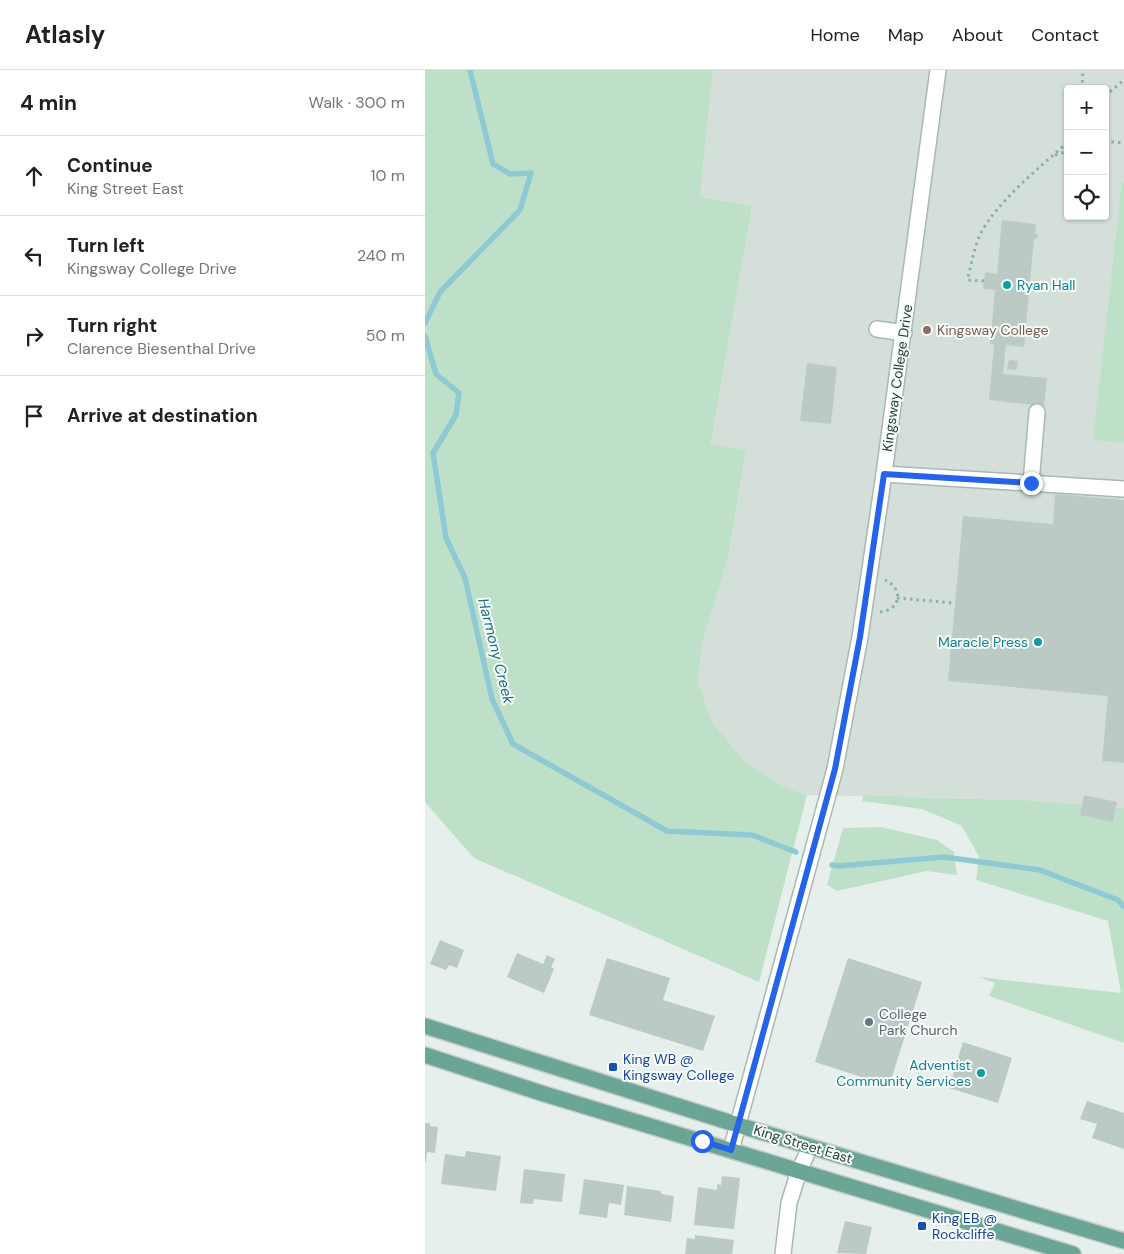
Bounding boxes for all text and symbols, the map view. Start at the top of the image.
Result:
text: Atlasly [25,19,105,50]
text: Home [810,23,860,47]
text: Map [888,23,924,47]
text: About [952,23,1003,47]
text: Contact [1031,23,1099,47]
map controls [1064,85,1109,220]
button: + [1064,85,1109,130]
text: 4 min [20,89,77,117]
text: Walk · 300 m [308,92,405,113]
button: − [1064,130,1109,175]
text: Continue [67,153,153,178]
icon: ahead [20,162,48,190]
text: 10 m [371,165,405,186]
button: locate [1064,175,1109,220]
text: King Street East [67,178,184,199]
text: Turn left [67,233,145,258]
icon: left [20,242,48,270]
text: 240 m [357,245,405,266]
text: Kingsway College Drive [67,258,237,279]
place label: Ryan Hall [1017,276,1075,294]
marker: Ryan Hall [1001,279,1013,291]
street label: Kingsway College Drive [878,303,916,453]
text: Turn right [67,313,157,338]
place label: Kingsway College [937,321,1049,339]
icon: right [20,322,48,350]
marker: Kingsway College [921,324,933,336]
text: 50 m [366,325,405,346]
text: Clarence Biesenthal Drive [67,338,256,359]
icon: arrive [20,402,48,430]
text: Arrive at destination [67,403,258,428]
route end [1020,472,1043,495]
water label: Harmony Creek [473,596,519,706]
place label: Maracle Press [938,633,1028,651]
marker: Maracle Press [1032,636,1044,648]
place label: College Park Church [879,1005,957,1039]
marker: College Park Church [863,1016,875,1028]
place label: King WB @ Kingsway College [623,1050,735,1084]
place label: Adventist Community Services [836,1056,971,1090]
marker: King WB @ Kingsway College [607,1061,619,1073]
marker: Adventist Community Services [975,1067,987,1079]
street label: King Street East [751,1120,855,1168]
route start [691,1130,714,1153]
place label: King EB @ Rockcliffe [932,1209,997,1243]
marker: King EB @ Rockcliffe [916,1220,928,1232]

